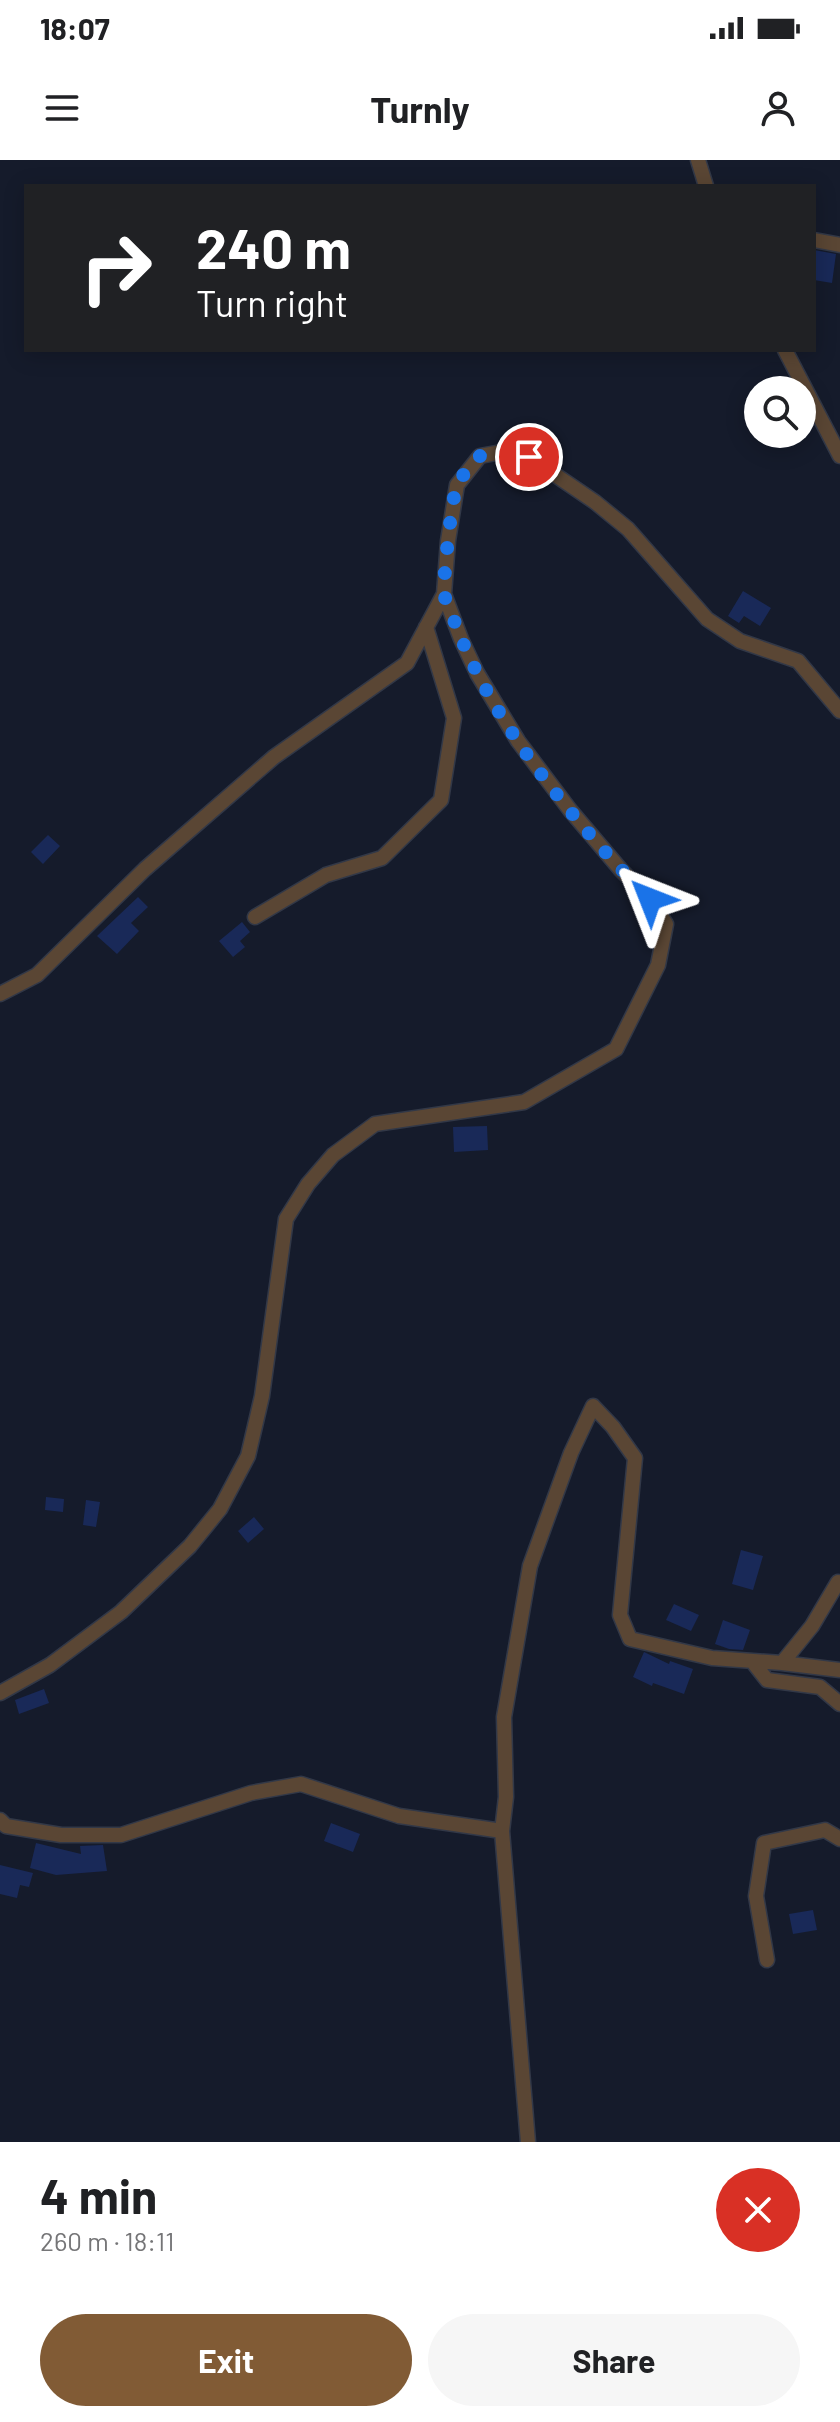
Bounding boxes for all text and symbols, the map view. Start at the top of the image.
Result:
text: 18:07 [40,10,110,46]
icon: menu [40,86,84,130]
icon: person [756,86,800,130]
text: Turnly [370,87,470,130]
text: 240 m [196,213,351,280]
icon: right [64,216,168,320]
text: Turn right [196,281,348,324]
map controls [744,376,816,448]
button: search [744,376,816,448]
pin [495,423,563,491]
icon: arrive [507,435,551,479]
position arrow [608,857,692,941]
text: 4 min [40,2166,157,2224]
button: close [716,2168,800,2252]
text: 260 m · 18:11 [40,2225,174,2256]
button: Exit [40,2314,412,2406]
button: Share [428,2314,800,2406]

